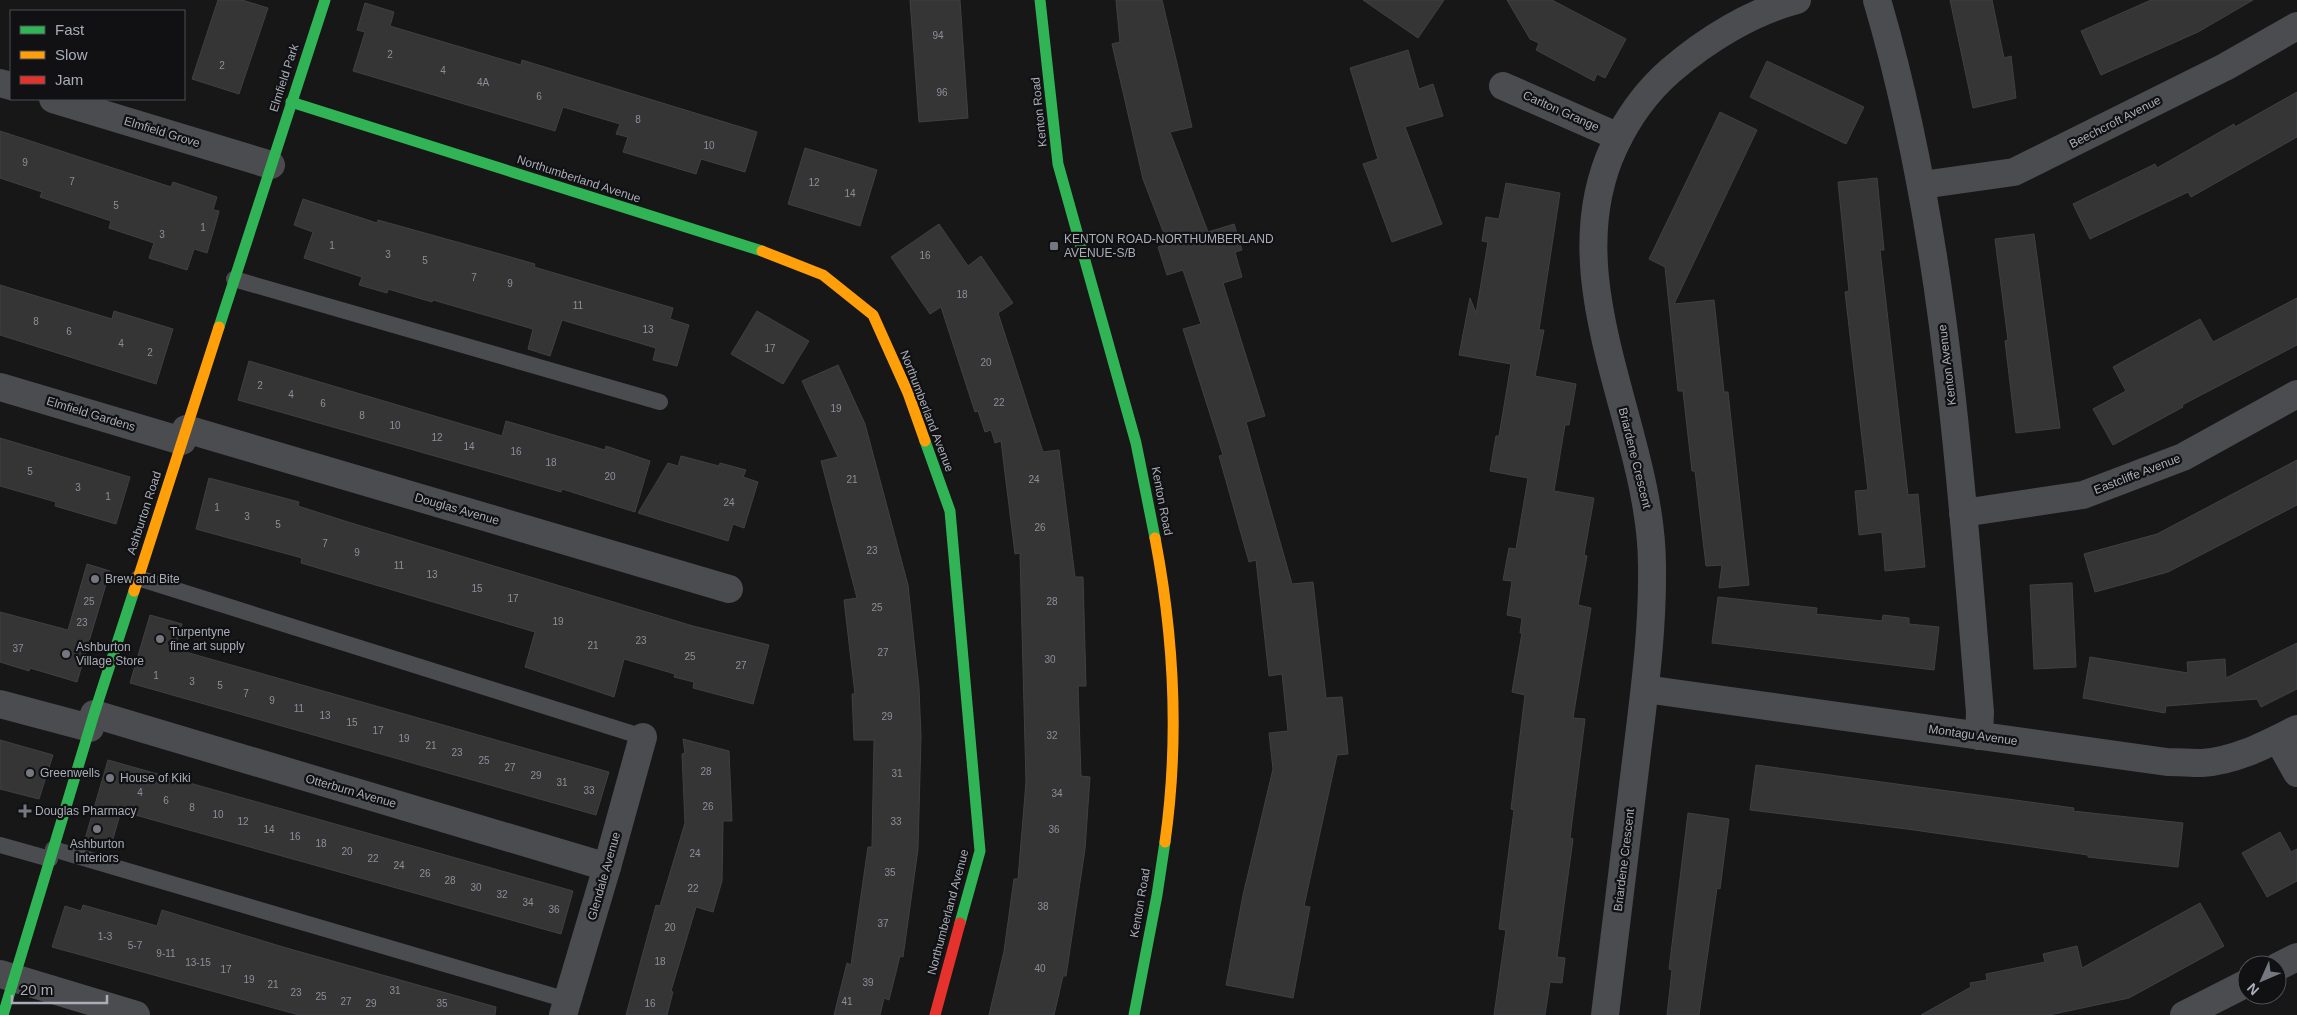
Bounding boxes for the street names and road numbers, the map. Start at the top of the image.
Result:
street label: Elmfield Park [266,41,302,114]
street label: Kenton Road [1028,76,1050,148]
street label: Carlton Grange [1521,88,1602,134]
street label: Beechcroft Avenue [2067,93,2163,151]
street label: Elmfield Grove [122,114,202,150]
street label: Northumberland Avenue [515,152,643,206]
street label: Kenton Avenue [1935,324,1959,406]
street label: Northumberland Avenue [897,348,957,474]
street label: Elmfield Gardens [45,394,137,434]
street label: Briardene Crescent [1616,406,1654,510]
street label: Eastcliffe Avenue [2092,451,2183,497]
street label: Kenton Road [1148,465,1176,537]
street label: Ashburton Road [124,470,164,556]
street label: Douglas Avenue [413,490,501,528]
street label: Montagu Avenue [1928,722,2019,748]
street label: Otterburn Avenue [304,771,398,811]
street label: Briardene Crescent [1611,807,1637,912]
street label: Glendale Avenue [585,830,623,922]
street label: Northumberland Avenue [925,847,972,976]
street label: Kenton Road [1127,867,1153,939]

